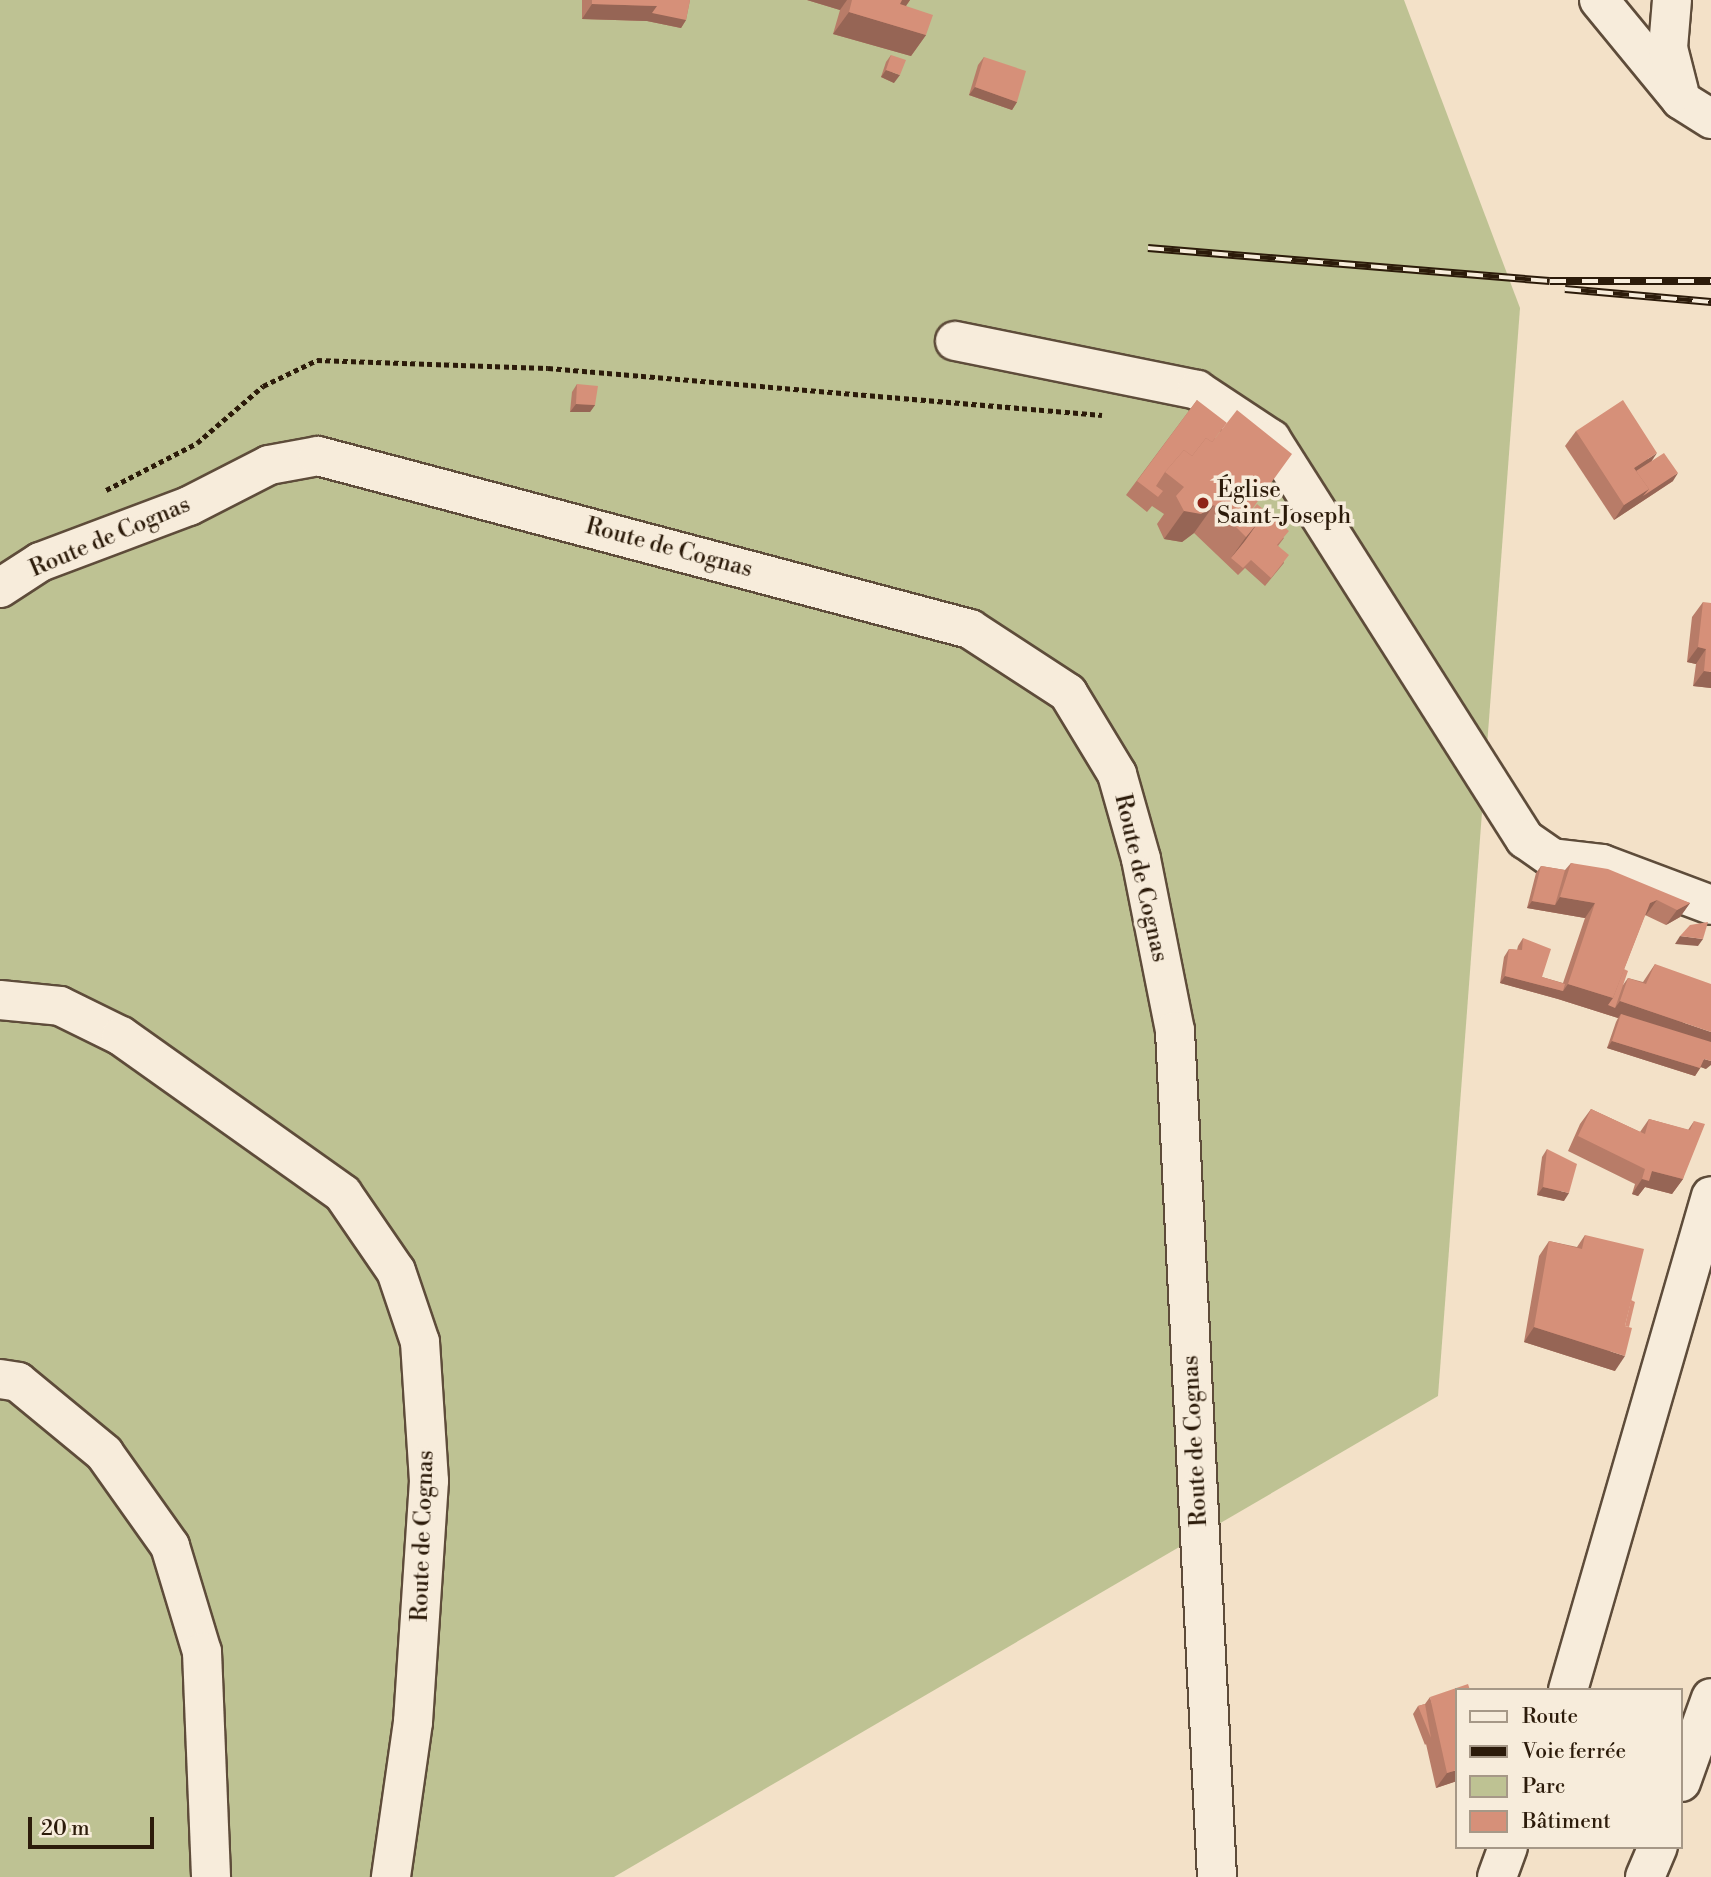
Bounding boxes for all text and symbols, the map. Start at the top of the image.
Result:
place label: Église Saint-Joseph [1217,476,1351,530]
street label: Route de Cognas [26,491,194,583]
marker: Église Saint-Joseph [1195,495,1211,511]
street label: Route de Cognas [583,512,755,584]
street label: Route de Cognas [1108,791,1174,965]
street label: Route de Cognas [1177,1355,1213,1527]
street label: Route de Cognas [406,1450,440,1622]
legend [1456,1688,1683,1849]
text: Route [1522,1704,1578,1730]
text: Voie ferrée [1522,1739,1626,1765]
text: Parc [1522,1774,1565,1800]
scale bar [32,1804,158,1848]
text: Bâtiment [1522,1809,1611,1835]
text: 20 m [41,1816,90,1842]

